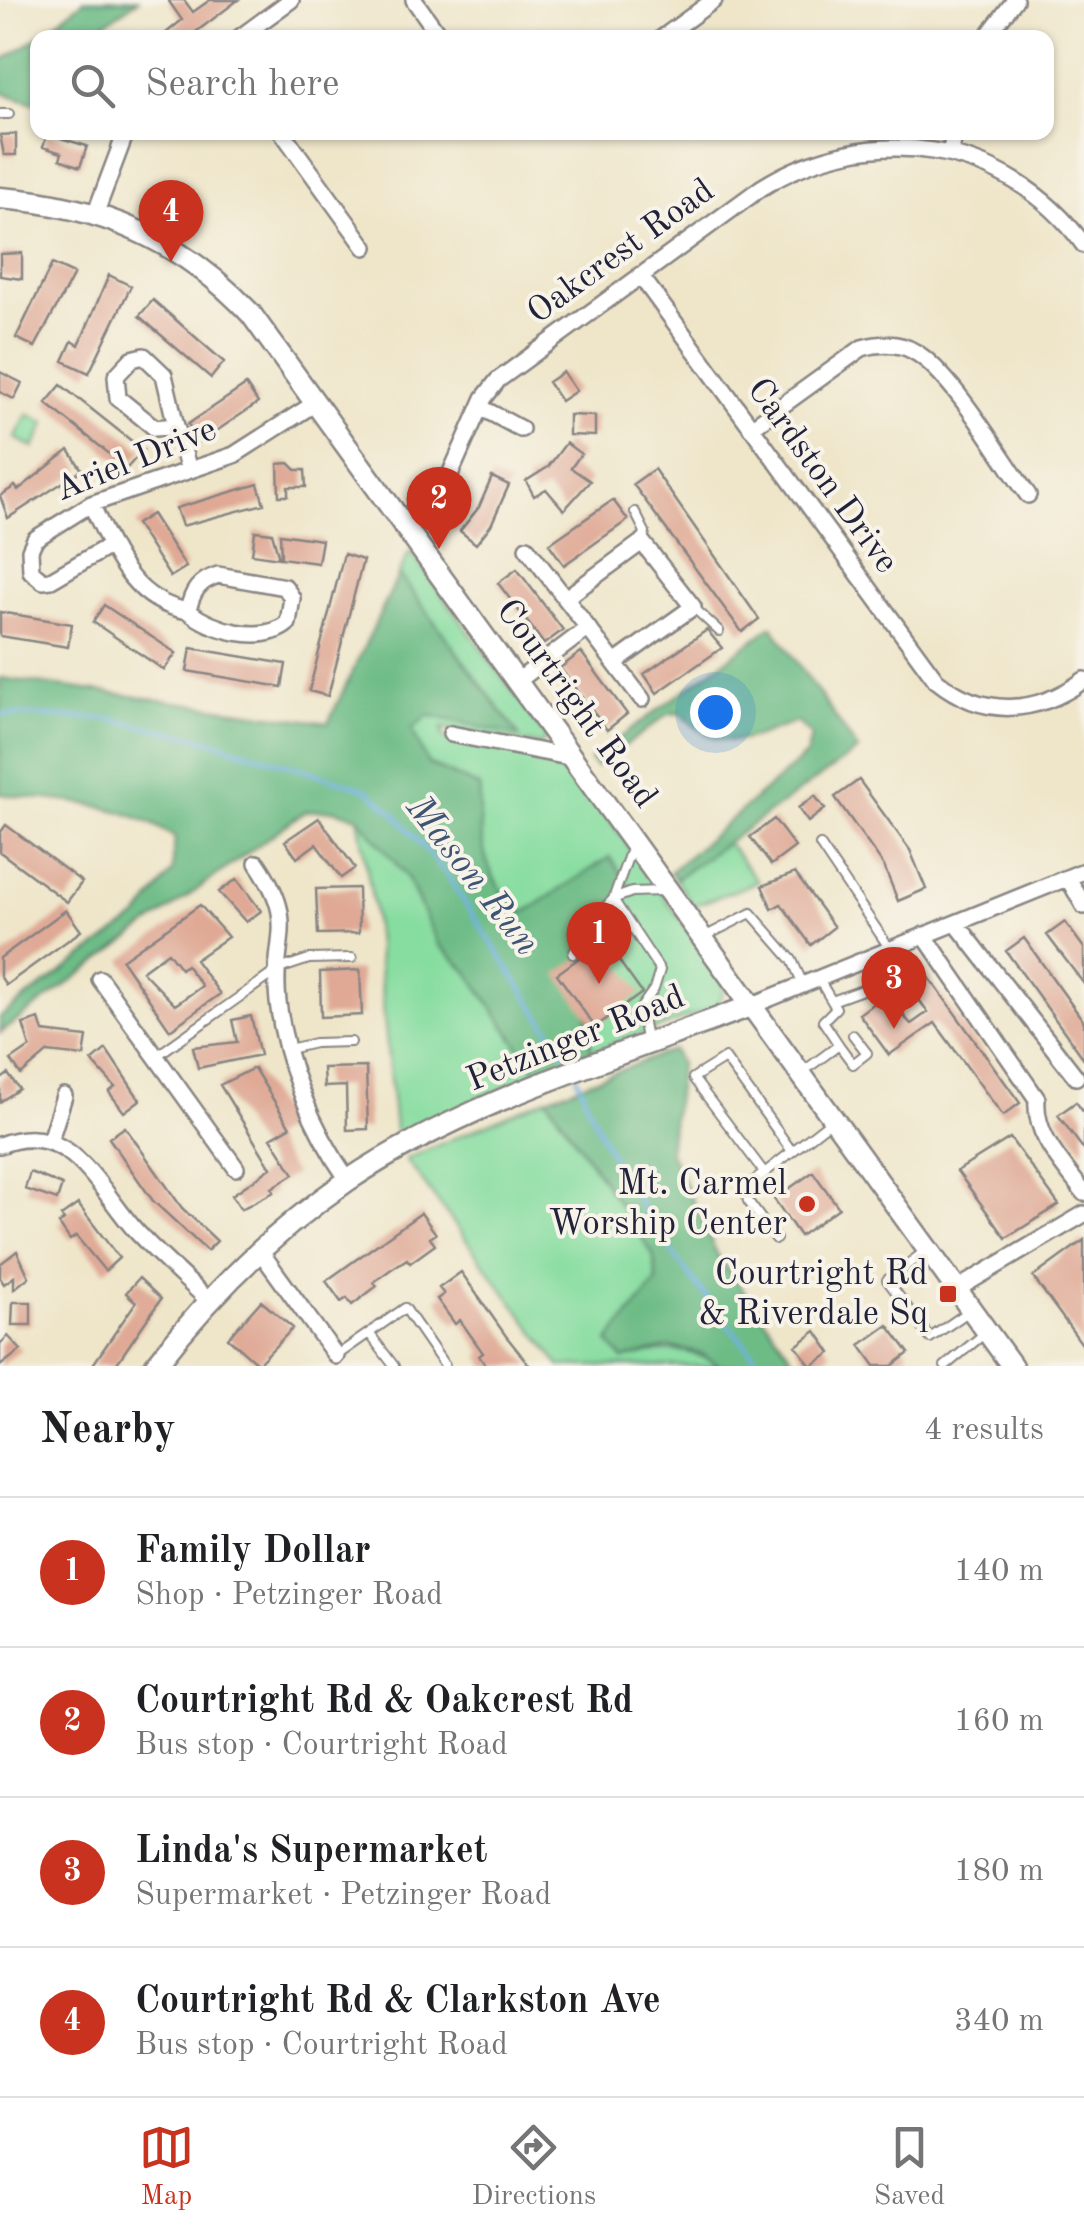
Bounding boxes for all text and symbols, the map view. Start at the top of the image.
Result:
search box [30,30,1054,140]
icon: search [65,58,120,113]
text: Search here [145,66,340,104]
street label: Oakcrest Road [521,173,721,331]
pin: 4 [138,180,204,262]
street label: Cardston Drive [740,372,904,580]
street label: Ariel Drive [51,412,221,508]
pin: 2 [406,466,472,549]
street label: Courtright Road [489,593,663,815]
your location [690,687,741,738]
water label: Mason Run [398,788,546,963]
pin: 1 [566,902,632,984]
pin: 3 [862,946,926,1029]
street label: Petzinger Road [462,979,690,1099]
place label: Mt. Carmel Worship Center [549,1167,787,1242]
marker: Mt. Carmel Worship Center [796,1193,818,1215]
place label: Courtright Rd & Riverdale Sq [699,1257,928,1332]
marker: Courtright Rd & Riverdale Sq [937,1283,959,1305]
text: Nearby [40,1410,176,1452]
text: 4 results [924,1415,1044,1447]
text: Family Dollar [135,1533,371,1571]
text: 1 [63,1556,82,1588]
text: 140 m [954,1556,1044,1588]
text: Shop · Petzinger Road [135,1580,443,1612]
text: Courtright Rd & Oakcrest Rd [135,1683,633,1721]
text: 2 [63,1706,82,1738]
text: 160 m [954,1706,1044,1738]
text: Bus stop · Courtright Road [135,1730,508,1762]
text: Linda's Supermarket [135,1833,488,1871]
text: 3 [63,1856,82,1888]
text: 180 m [954,1856,1044,1888]
text: Supermarket · Petzinger Road [135,1880,552,1912]
text: Courtright Rd & Clarkston Ave [135,1983,661,2021]
text: 4 [63,2006,82,2038]
text: 340 m [954,2006,1044,2038]
text: Bus stop · Courtright Road [135,2030,508,2062]
tab: Map [139,2120,194,2215]
tab: Directions [472,2120,596,2215]
tab: Saved [874,2120,945,2215]

